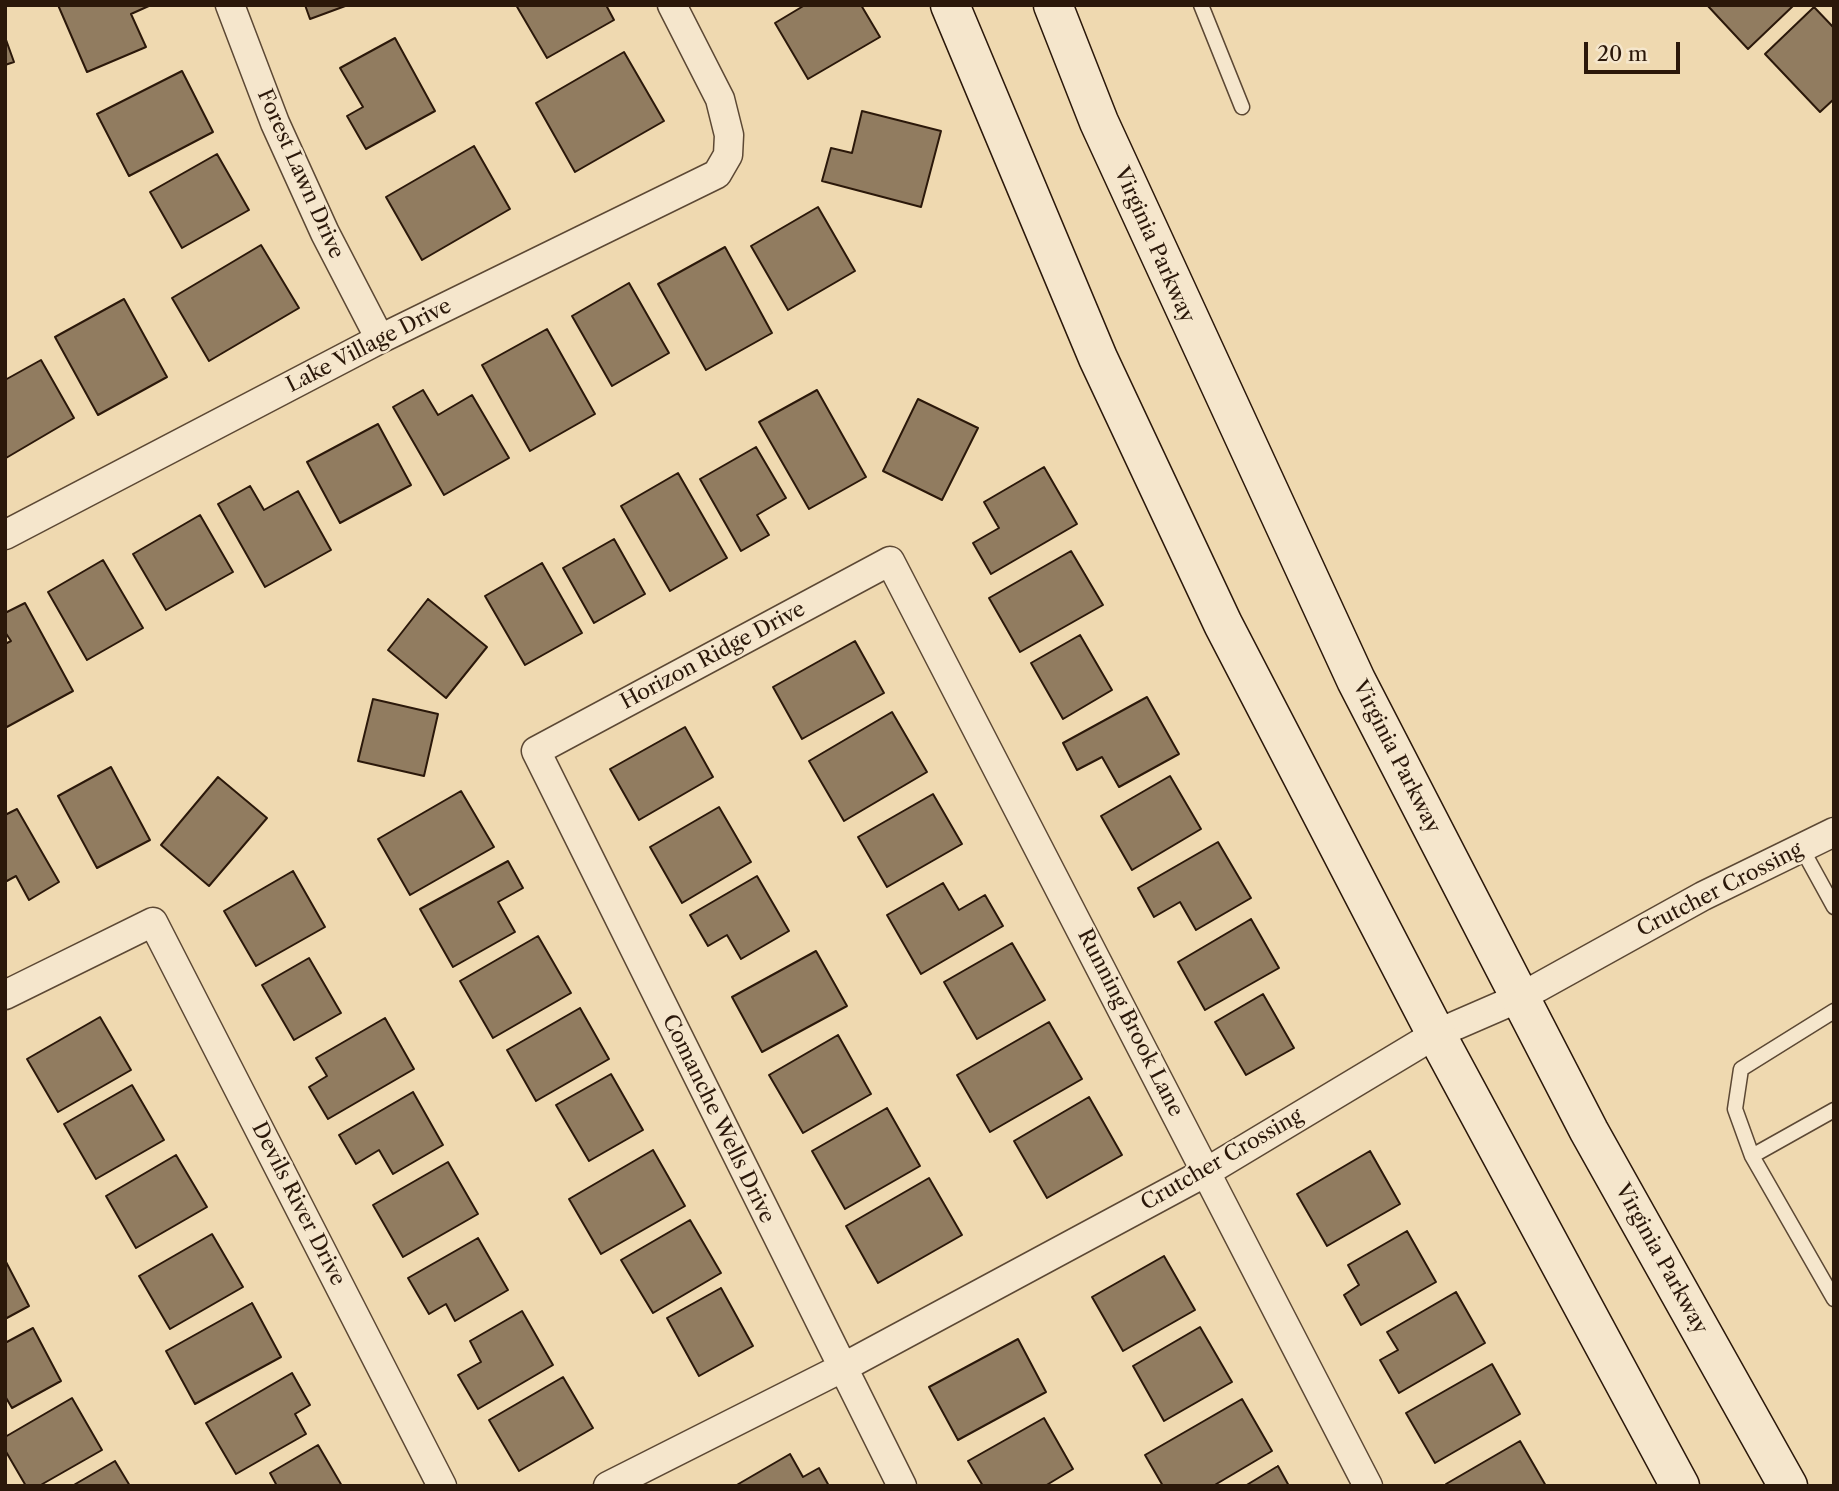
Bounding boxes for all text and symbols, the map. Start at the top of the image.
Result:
scale bar [1587,28,1683,72]
text: 20 m [1597,41,1648,66]
street label: Forest Lawn Drive [251,85,349,263]
street label: Virginia Parkway [1108,163,1200,327]
street label: Lake Village Drive [282,294,456,398]
street label: Horizon Ridge Drive [616,597,810,715]
street label: Virginia Parkway [1347,676,1445,838]
street label: Crutcher Crossing [1633,837,1807,943]
street label: Running Brook Lane [1072,925,1188,1121]
street label: Comanche Wells Drive [656,1011,780,1227]
street label: Crutcher Crossing [1137,1104,1307,1216]
street label: Devils River Drive [246,1118,350,1290]
street label: Virginia Parkway [1609,1179,1713,1339]

